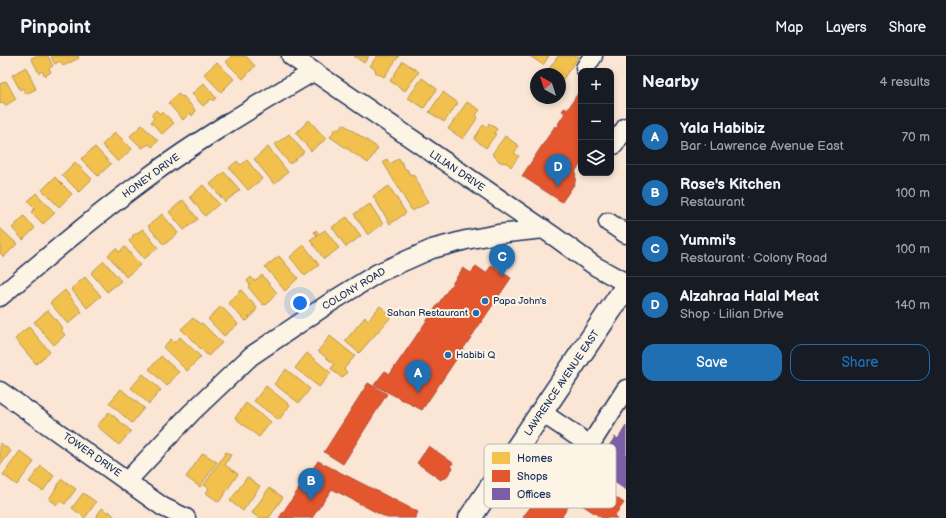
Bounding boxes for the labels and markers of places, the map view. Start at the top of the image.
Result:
pin: D [545,154,571,187]
pin: C [489,244,515,277]
place label: Papa John's [493,295,546,307]
marker: Papa John's [480,296,490,306]
place label: Sahan Restaurant [387,307,468,319]
marker: Sahan Restaurant [471,308,481,318]
place label: Habibi Q [456,349,496,361]
marker: Habibi Q [443,350,453,360]
pin: A [405,360,431,393]
pin: B [298,468,324,501]

